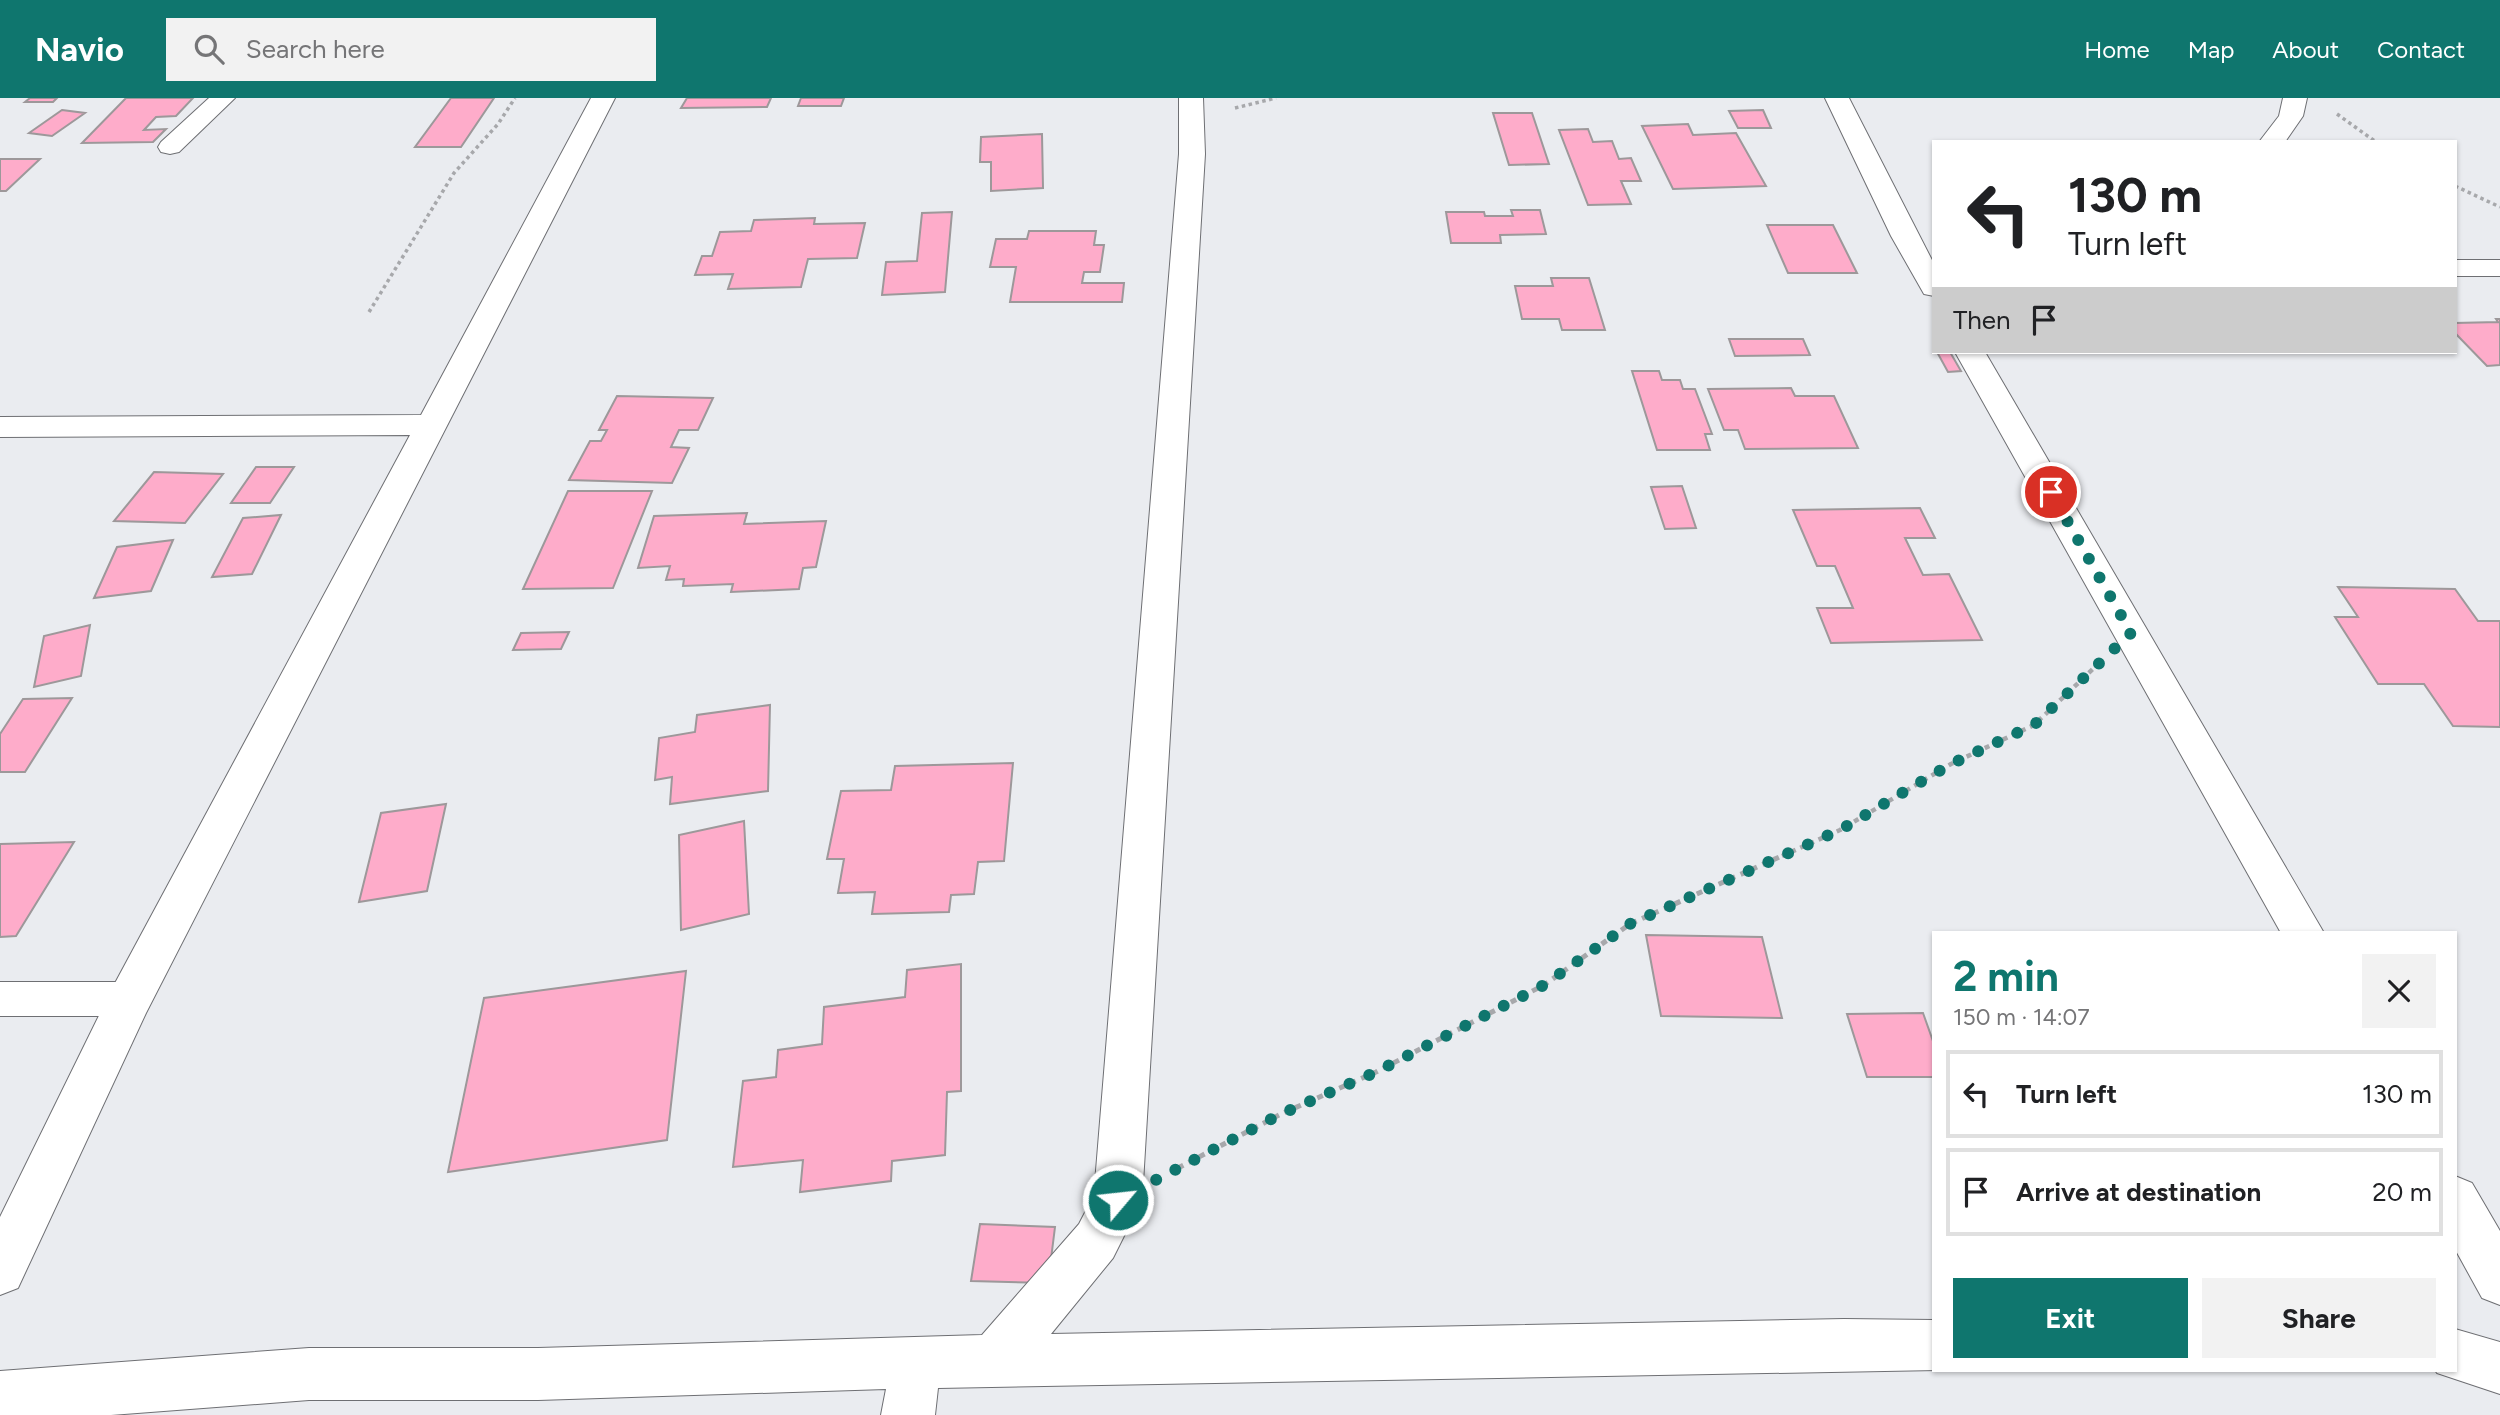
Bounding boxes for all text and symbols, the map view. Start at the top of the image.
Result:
search box [166,18,656,81]
text: Navio [35,30,124,69]
icon: search [190,30,228,68]
text: Search here [246,33,385,65]
text: Home [2084,35,2150,64]
text: Map [2188,35,2234,64]
text: About [2272,35,2339,64]
text: Contact [2377,35,2465,64]
text: 130 m [2068,165,2202,224]
icon: left [1953,168,2044,259]
text: Turn left [2068,225,2187,263]
icon: arrive [2025,301,2063,339]
text: Then [1953,304,2011,336]
pin [2021,462,2081,522]
icon: arrive [2032,473,2070,511]
text: 2 min [1953,951,2059,1002]
button: close [2362,954,2436,1028]
text: 150 m · 14:07 [1953,1003,2090,1031]
icon: left [1957,1075,1995,1113]
text: Turn left [2016,1078,2117,1110]
text: 130 m [2362,1078,2432,1110]
position arrow [1081,1163,1155,1237]
icon: arrive [1957,1173,1995,1211]
text: Arrive at destination [2016,1176,2261,1208]
text: 20 m [2372,1176,2432,1208]
button: Exit [1953,1278,2188,1358]
button: Share [2202,1278,2436,1358]

